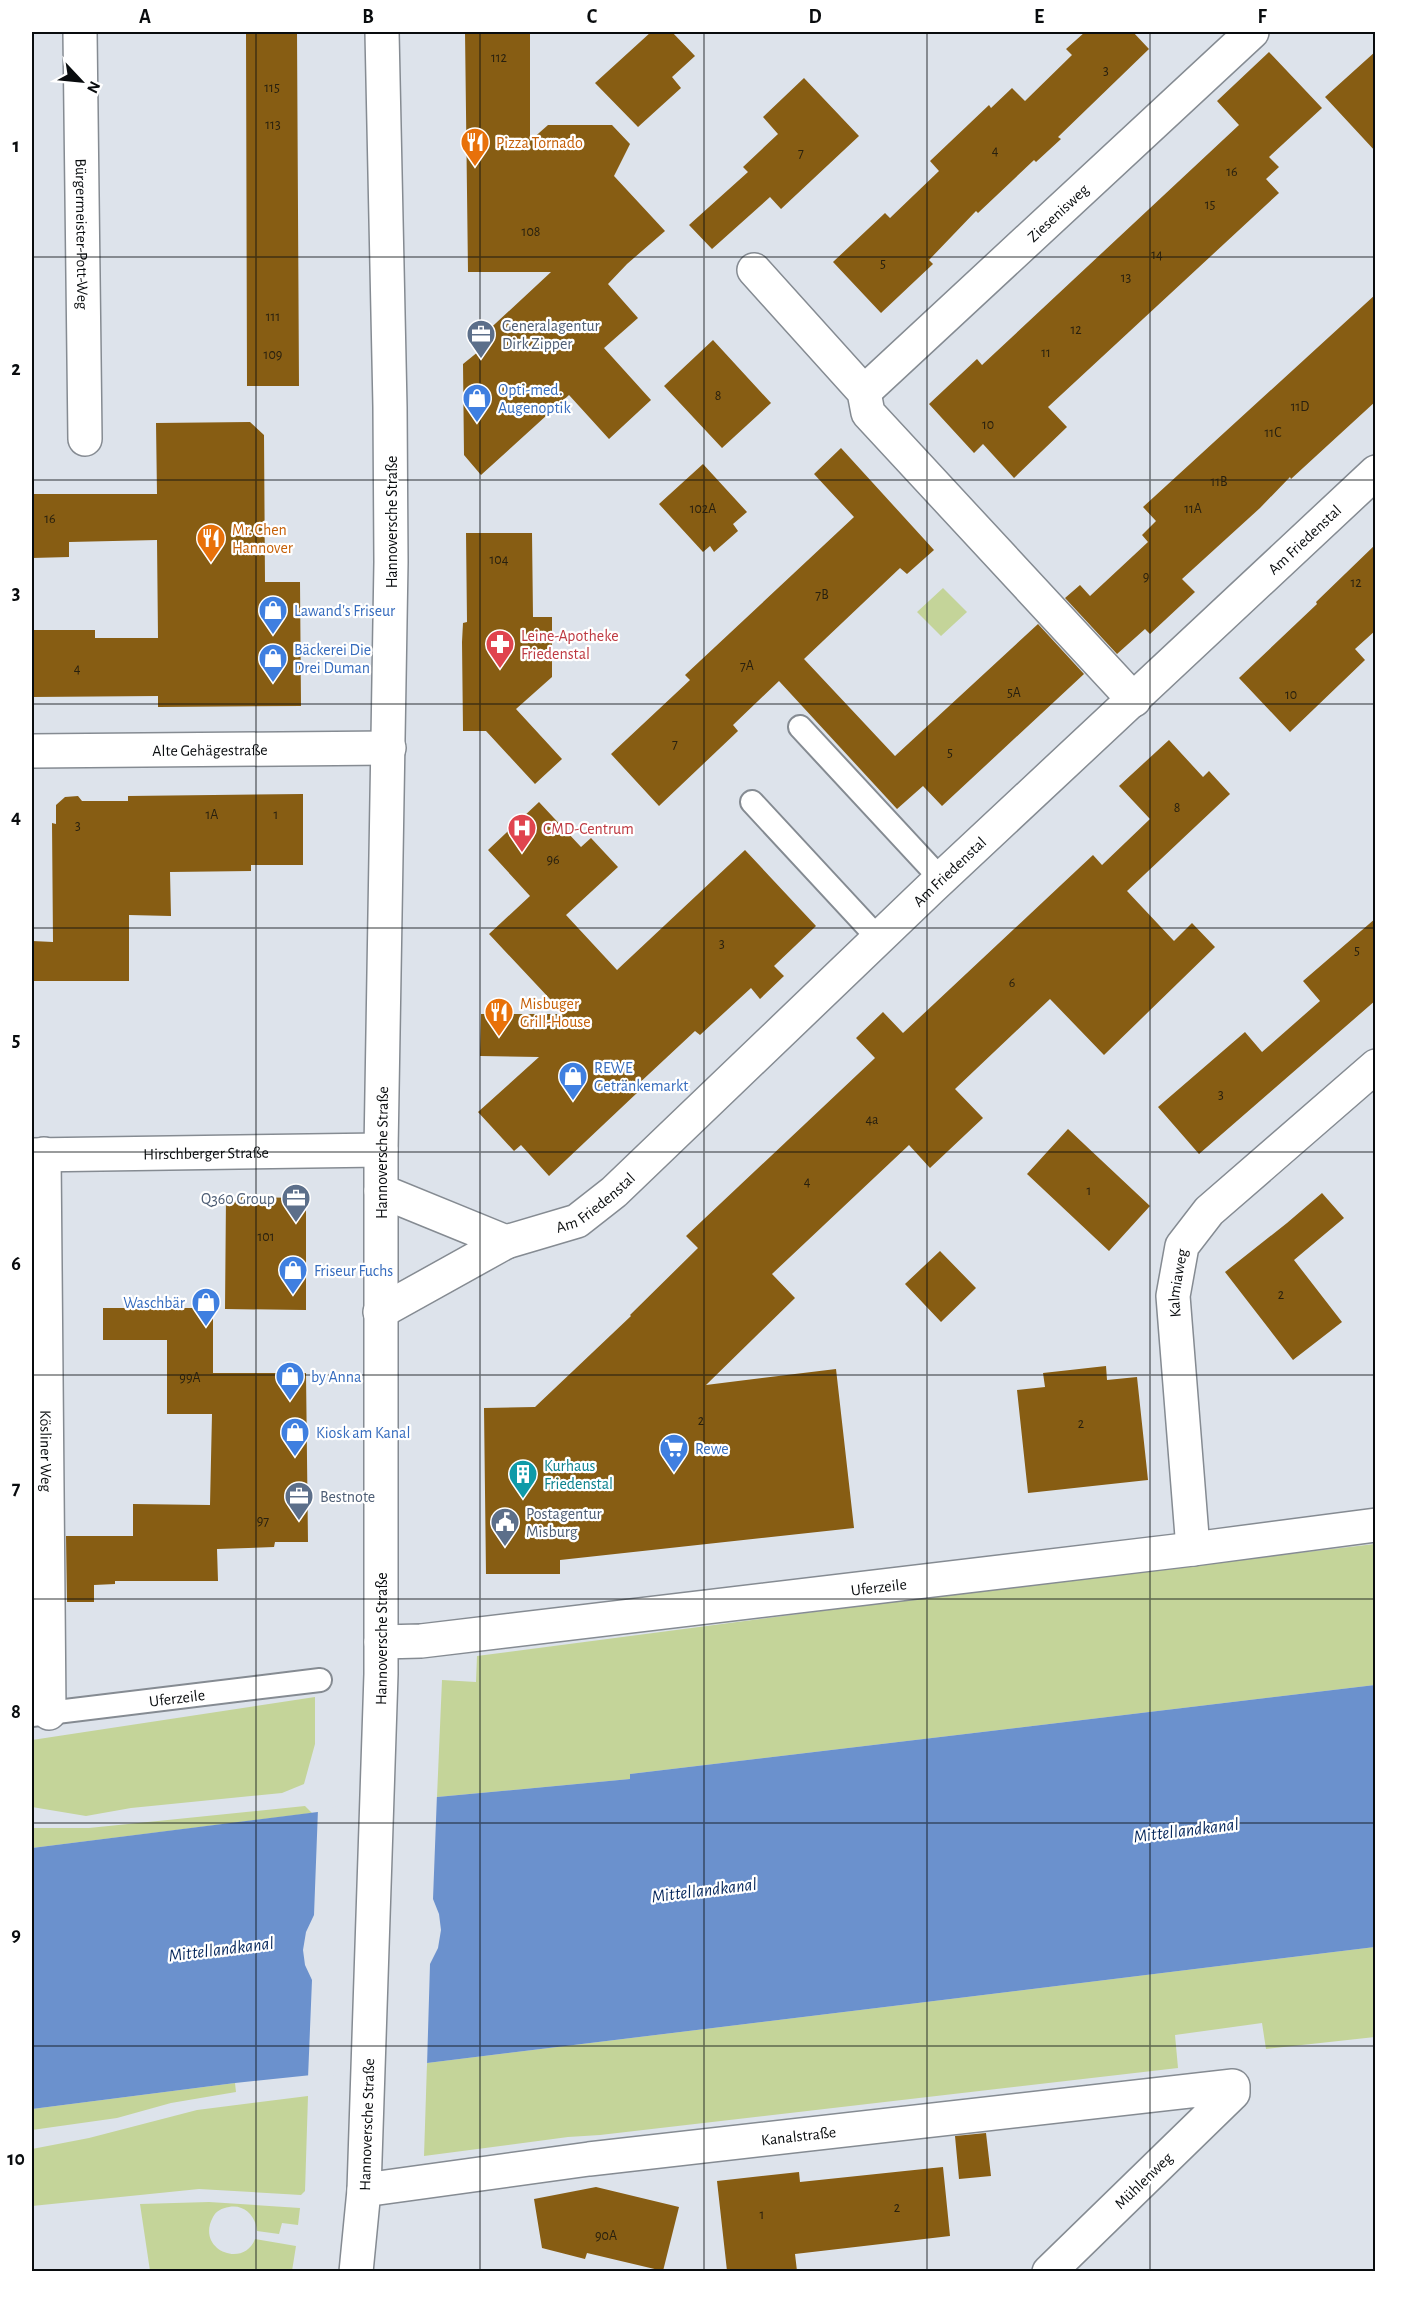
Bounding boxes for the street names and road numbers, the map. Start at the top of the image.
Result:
street label: Bürgermeister-Pott-Weg [73,158,90,310]
street label: Ziesenisweg [1025,181,1092,245]
street label: Hannoversche Straße [384,456,400,588]
street label: Am Friedenstal [1265,502,1344,578]
street label: Alte Gehägestraße [152,742,268,759]
street label: Am Friedenstal [910,834,989,910]
street label: Hannoversche Straße [374,1086,391,1219]
street label: Hirschberger Straße [143,1145,269,1162]
street label: Am Friedenstal [554,1170,638,1236]
street label: Kalmiaweg [1166,1247,1190,1318]
street label: Kösliner Weg [37,1410,54,1492]
street label: Hannoversche Straße [373,1572,390,1705]
street label: Uferzeile [850,1576,908,1599]
street label: Uferzeile [148,1687,206,1710]
street label: Hannoversche Straße [357,2058,377,2191]
street label: Kanalstraße [760,2124,837,2148]
street label: Mühlenweg [1112,2149,1176,2212]

